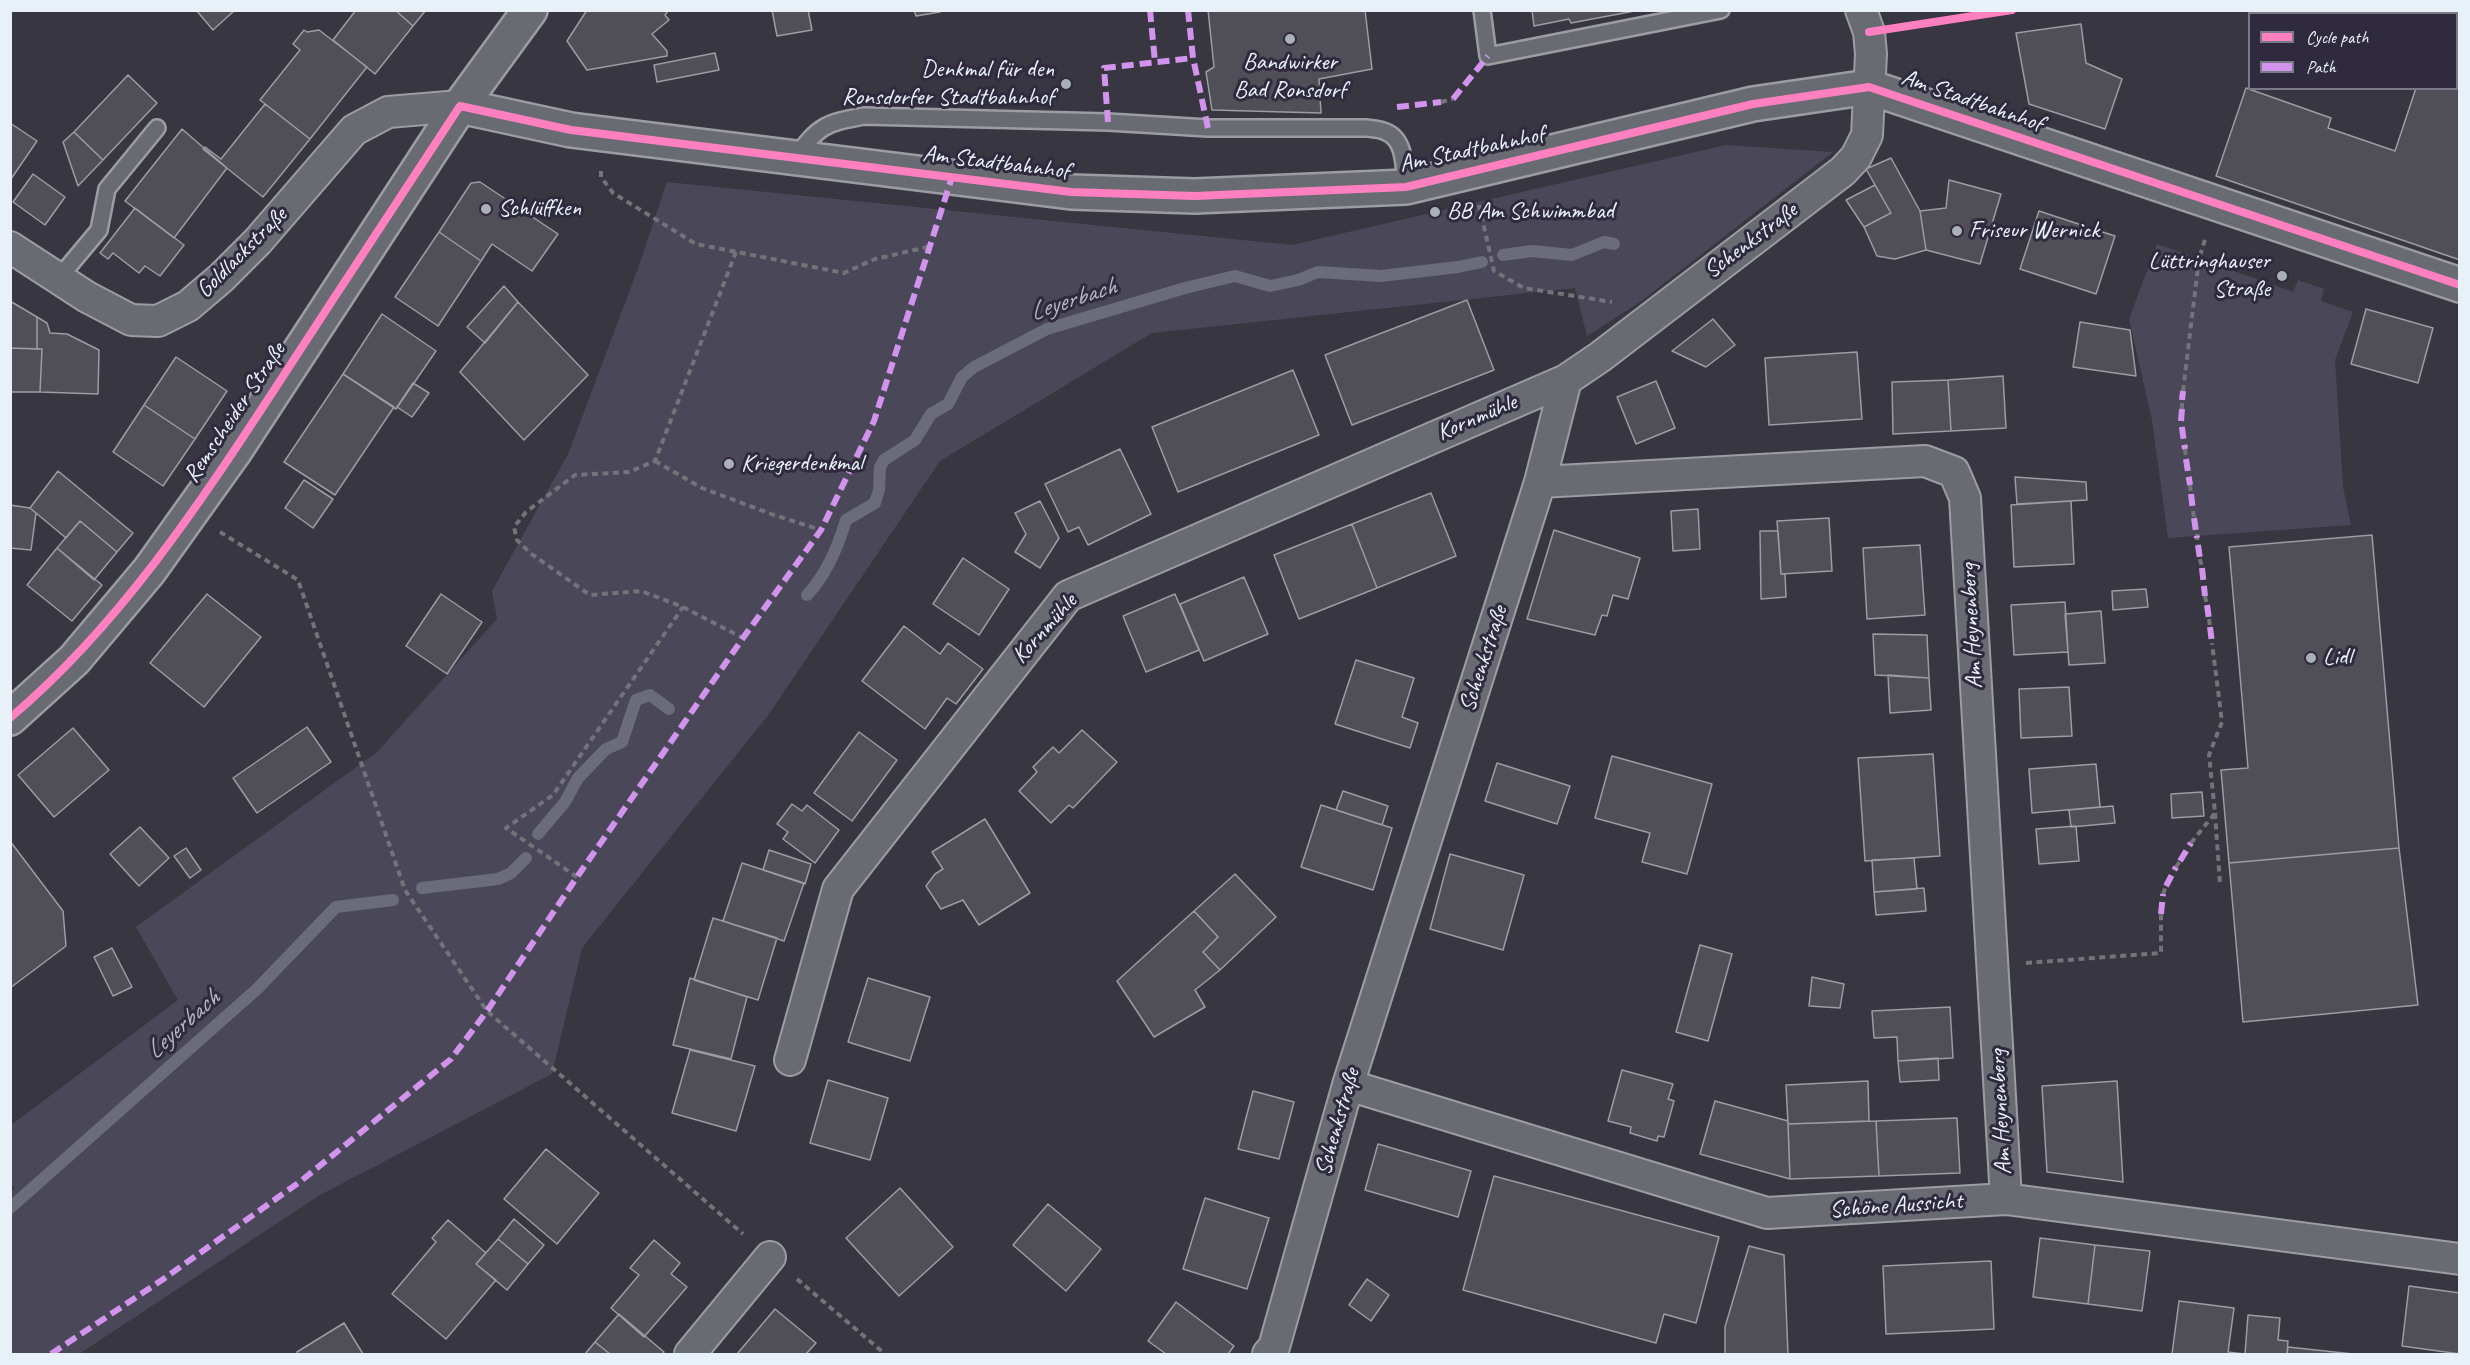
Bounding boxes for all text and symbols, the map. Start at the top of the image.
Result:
legend [2248,12,2458,90]
text: Cycle path [2306,26,2368,48]
marker: Bandwirker Bad Ronsdorf [1283,32,1297,46]
place label: Bandwirker Bad Ronsdorf [1234,49,1346,105]
place label: Denkmal für den Ronsdorfer Stadtbahnhof [842,56,1054,112]
text: Path [2306,56,2336,78]
street label: Am Stadtbahnhof [1898,63,2046,139]
marker: Denkmal für den Ronsdorfer Stadtbahnhof [1059,77,1073,91]
street label: Am Stadtbahnhof [1397,121,1547,179]
street label: Am Stadtbahnhof [921,140,1071,186]
place label: Schlüffken [498,195,581,223]
street label: Schenkstraße [1699,196,1803,286]
place label: BB Am Schwimmbad [1447,198,1614,226]
street label: Goldlackstraße [191,202,293,304]
marker: Schlüffken [479,202,493,216]
marker: BB Am Schwimmbad [1428,205,1442,219]
place label: Friseur Wernick [1969,217,2099,245]
marker: Friseur Wernick [1950,224,1964,238]
place label: Lüttringhauser Straße [2149,248,2270,304]
marker: Lüttringhauser Straße [2275,269,2289,283]
water label: Leyerbach [1026,271,1120,329]
street label: Remscheider Straße [178,338,292,488]
street label: Kornmühle [1433,388,1521,448]
place label: Kriegerdenkmal [741,450,863,478]
marker: Kriegerdenkmal [722,457,736,471]
street label: Am Heynenberg [1954,563,1990,689]
street label: Kornmühle [1006,588,1084,670]
street label: Schenkstraße [1453,602,1515,716]
place label: Lidl [2323,644,2351,672]
marker: Lidl [2304,651,2318,665]
water label: Leyerbach [139,984,227,1066]
street label: Am Heynenberg [1983,1049,2019,1175]
street label: Schenkstraße [1309,1065,1367,1179]
street label: Schöne Aussicht [1829,1187,1963,1225]

